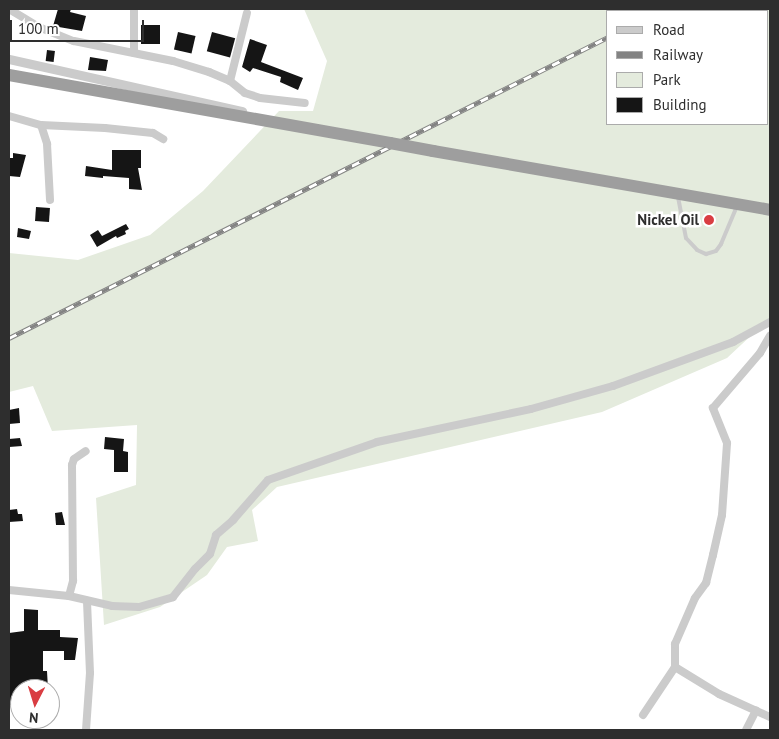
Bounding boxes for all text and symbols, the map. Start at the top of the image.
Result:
scale bar [12,10,146,42]
legend [606,10,769,125]
text: 100 m [18,19,59,38]
text: Road [653,20,685,39]
text: Railway [653,45,703,64]
text: Park [653,70,681,89]
text: Building [653,95,707,114]
place label: Nickel Oil [637,211,699,229]
marker: Nickel Oil [703,214,715,226]
north arrow [10,679,60,729]
text: N [28,709,39,727]

